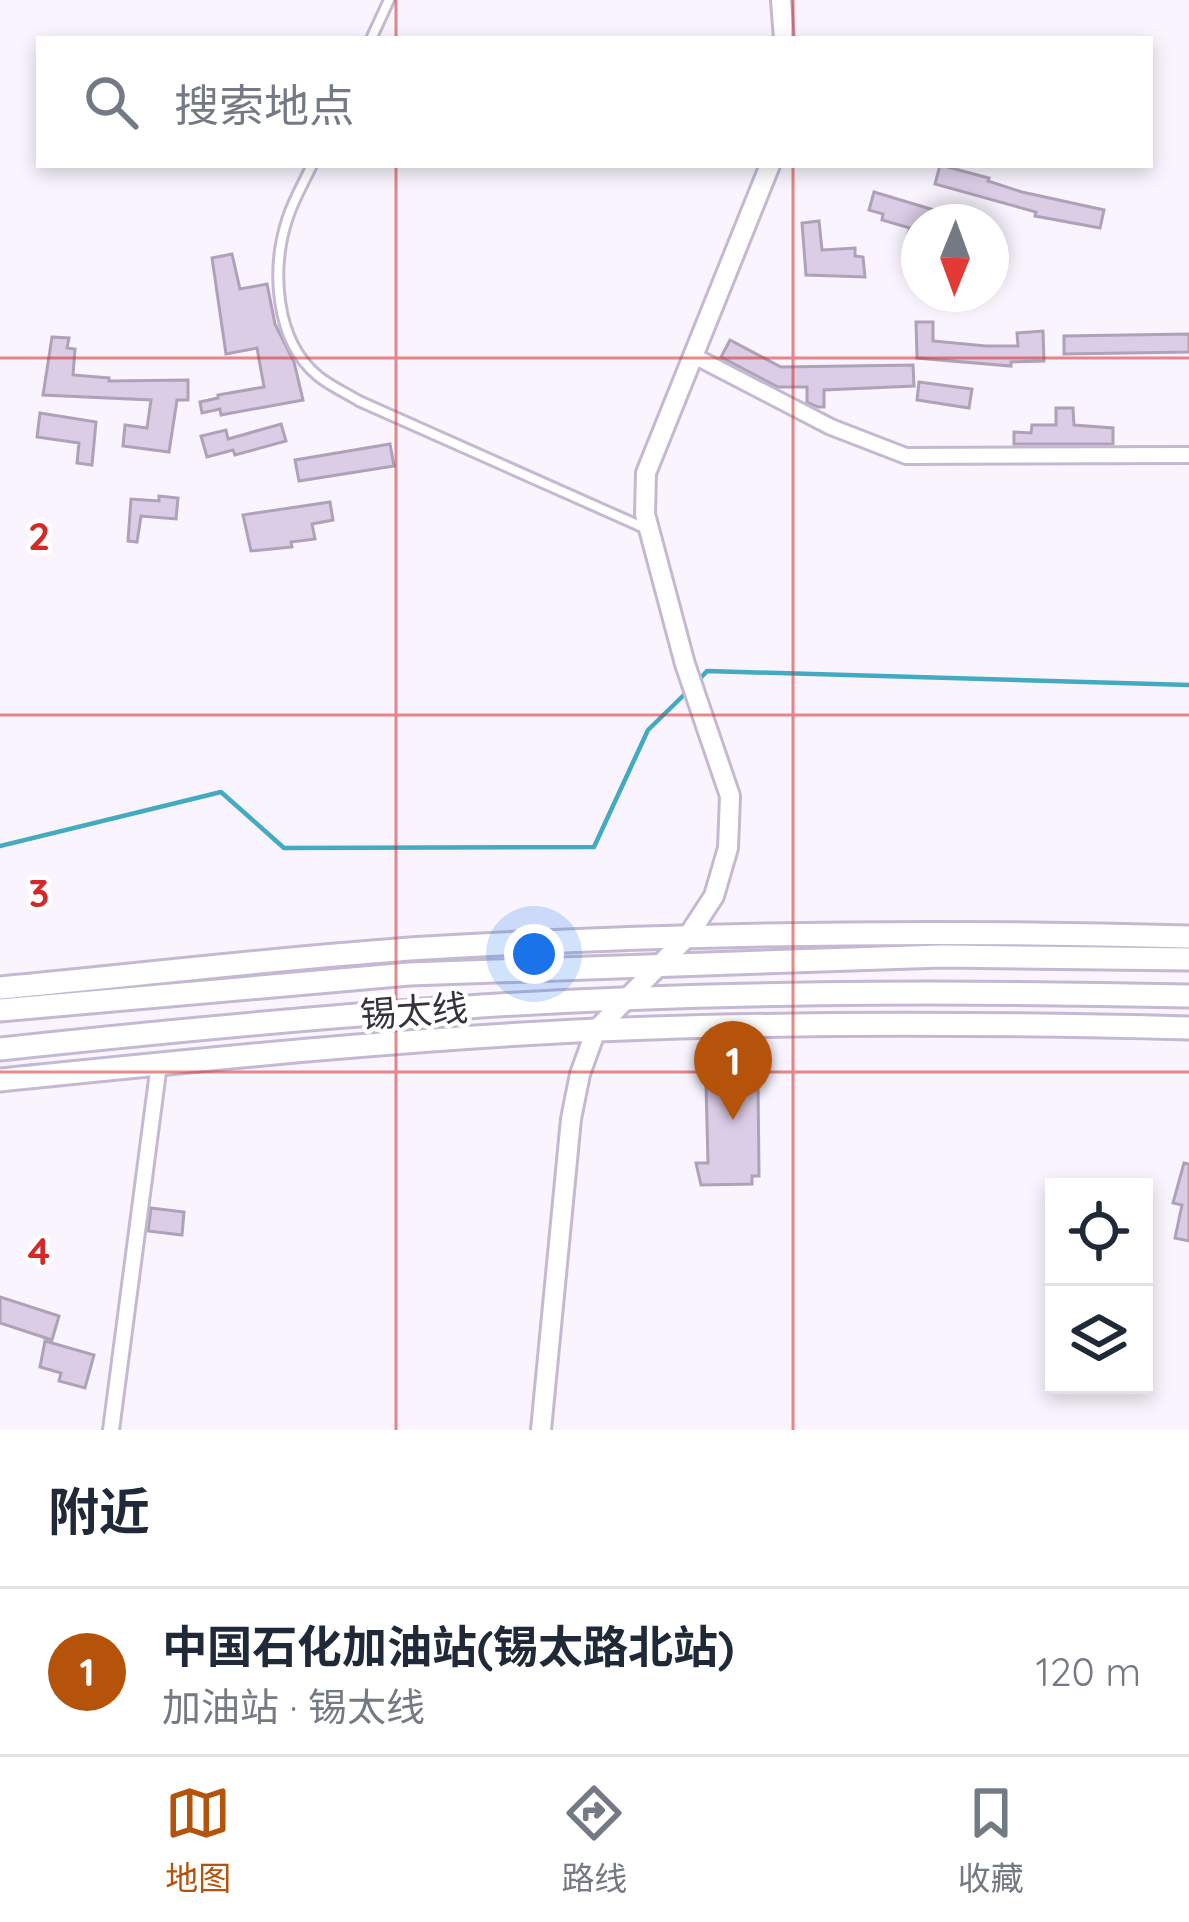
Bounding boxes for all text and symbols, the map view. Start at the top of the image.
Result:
search box [36,36,1153,168]
icon: search [78,69,144,135]
text: 搜索地点 [174,77,354,133]
north arrow [901,204,1009,312]
text: 2 [28,511,50,560]
text: 3 [29,868,49,917]
your location [504,924,564,984]
street label: 锡太线 [359,984,469,1037]
pin: 1 [694,1021,772,1120]
map controls [1045,1178,1153,1394]
button: locate [1045,1178,1153,1286]
text: 4 [28,1226,50,1275]
button: layers [1045,1286,1153,1394]
text: 附近 [48,1479,150,1543]
text: 中国石化加油站(锡太路北站) [162,1618,734,1674]
text: 1 [79,1647,95,1696]
text: 120 m [1036,1647,1141,1696]
text: 加油站 · 锡太线 [162,1682,425,1731]
tab: 地图 [165,1780,231,1900]
tab: 路线 [561,1780,627,1900]
tab: 收藏 [958,1780,1024,1900]

